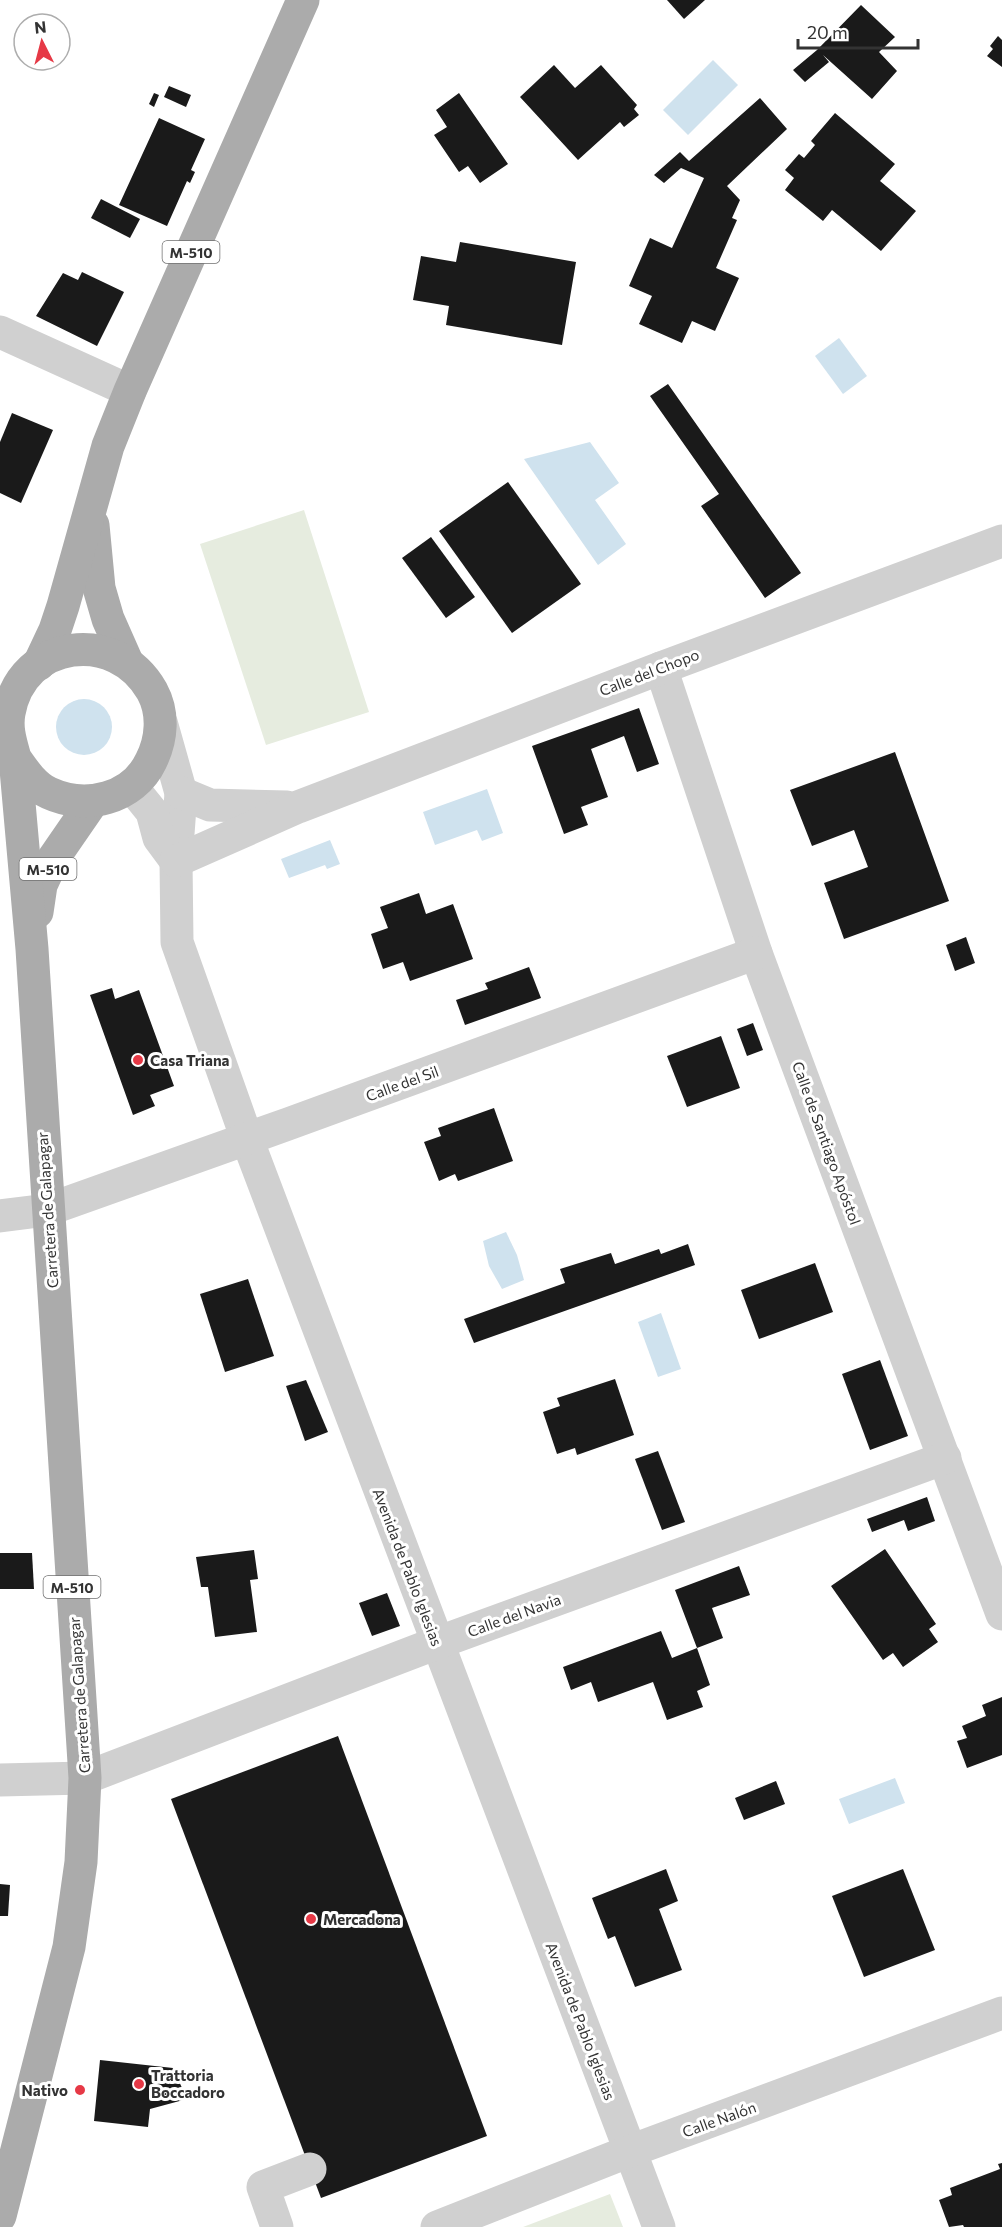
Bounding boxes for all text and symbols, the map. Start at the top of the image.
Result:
north arrow [12,12,72,72]
scale bar [798,12,918,50]
text: N [33,17,47,37]
text: 20 m [807,21,848,43]
road number: M-510 [162,241,219,263]
street label: Calle del Chopo [597,645,701,699]
road number: M-510 [20,858,76,880]
place label: Casa Triana [150,1051,230,1069]
marker: Casa Triana [131,1053,145,1067]
street label: Calle de Santiago Apóstol [789,1059,865,1227]
street label: Calle del Sil [363,1062,441,1104]
street label: Carretera de Galapagar [33,1131,61,1289]
street label: Avenida de Pablo Iglesias [370,1486,446,1649]
road number: M-510 [44,1576,100,1598]
street label: Calle del Navia [465,1590,563,1640]
street label: Carretera de Galapagar [65,1616,93,1774]
place label: Mercadona [323,1910,401,1928]
marker: Mercadona [304,1912,318,1926]
street label: Avenida de Pablo Iglesias [543,1940,619,2103]
place label: Trattoria Boccadoro [151,2066,225,2101]
marker: Trattoria Boccadoro [132,2077,146,2091]
place label: Nativo [22,2081,68,2099]
marker: Nativo [73,2083,87,2097]
street label: Calle Nalón [680,2097,758,2141]

